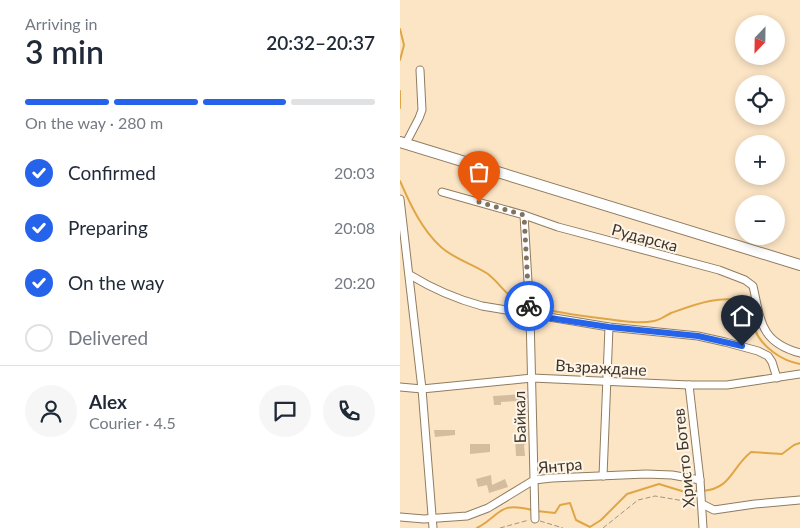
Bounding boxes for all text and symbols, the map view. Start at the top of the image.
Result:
text: Arriving in [25,14,98,33]
north arrow [735,15,785,65]
map controls [735,15,785,245]
text: 20:32–20:37 [266,31,375,54]
text: 3 min [25,32,104,71]
button: locate [735,75,785,125]
text: On the way · 280 m [25,113,163,132]
button: + [735,135,785,185]
pin [458,151,500,202]
icon: bag [465,158,493,186]
icon: check [25,159,53,187]
text: Confirmed [68,161,156,184]
text: 20:03 [334,163,375,182]
button: − [735,195,785,245]
icon: check [25,214,53,242]
text: Preparing [68,216,148,239]
text: 20:08 [334,218,375,237]
street label: Рударска [610,219,680,255]
icon: check [25,269,53,297]
text: On the way [68,271,164,294]
text: 20:20 [334,273,375,292]
courier [504,281,554,331]
icon: bike [515,292,543,320]
pin [721,295,763,346]
icon: home [728,302,756,330]
text: Delivered [68,326,148,349]
street label: Възраждане [555,355,647,379]
button: person [25,385,77,437]
button: chat [259,385,311,437]
button: phone [323,385,375,437]
text: Alex [89,390,127,413]
street label: Байкал [509,391,529,443]
street label: Христо Ботев [668,407,698,509]
text: Courier · 4.5 [89,413,176,432]
street label: Янтра [536,454,583,476]

